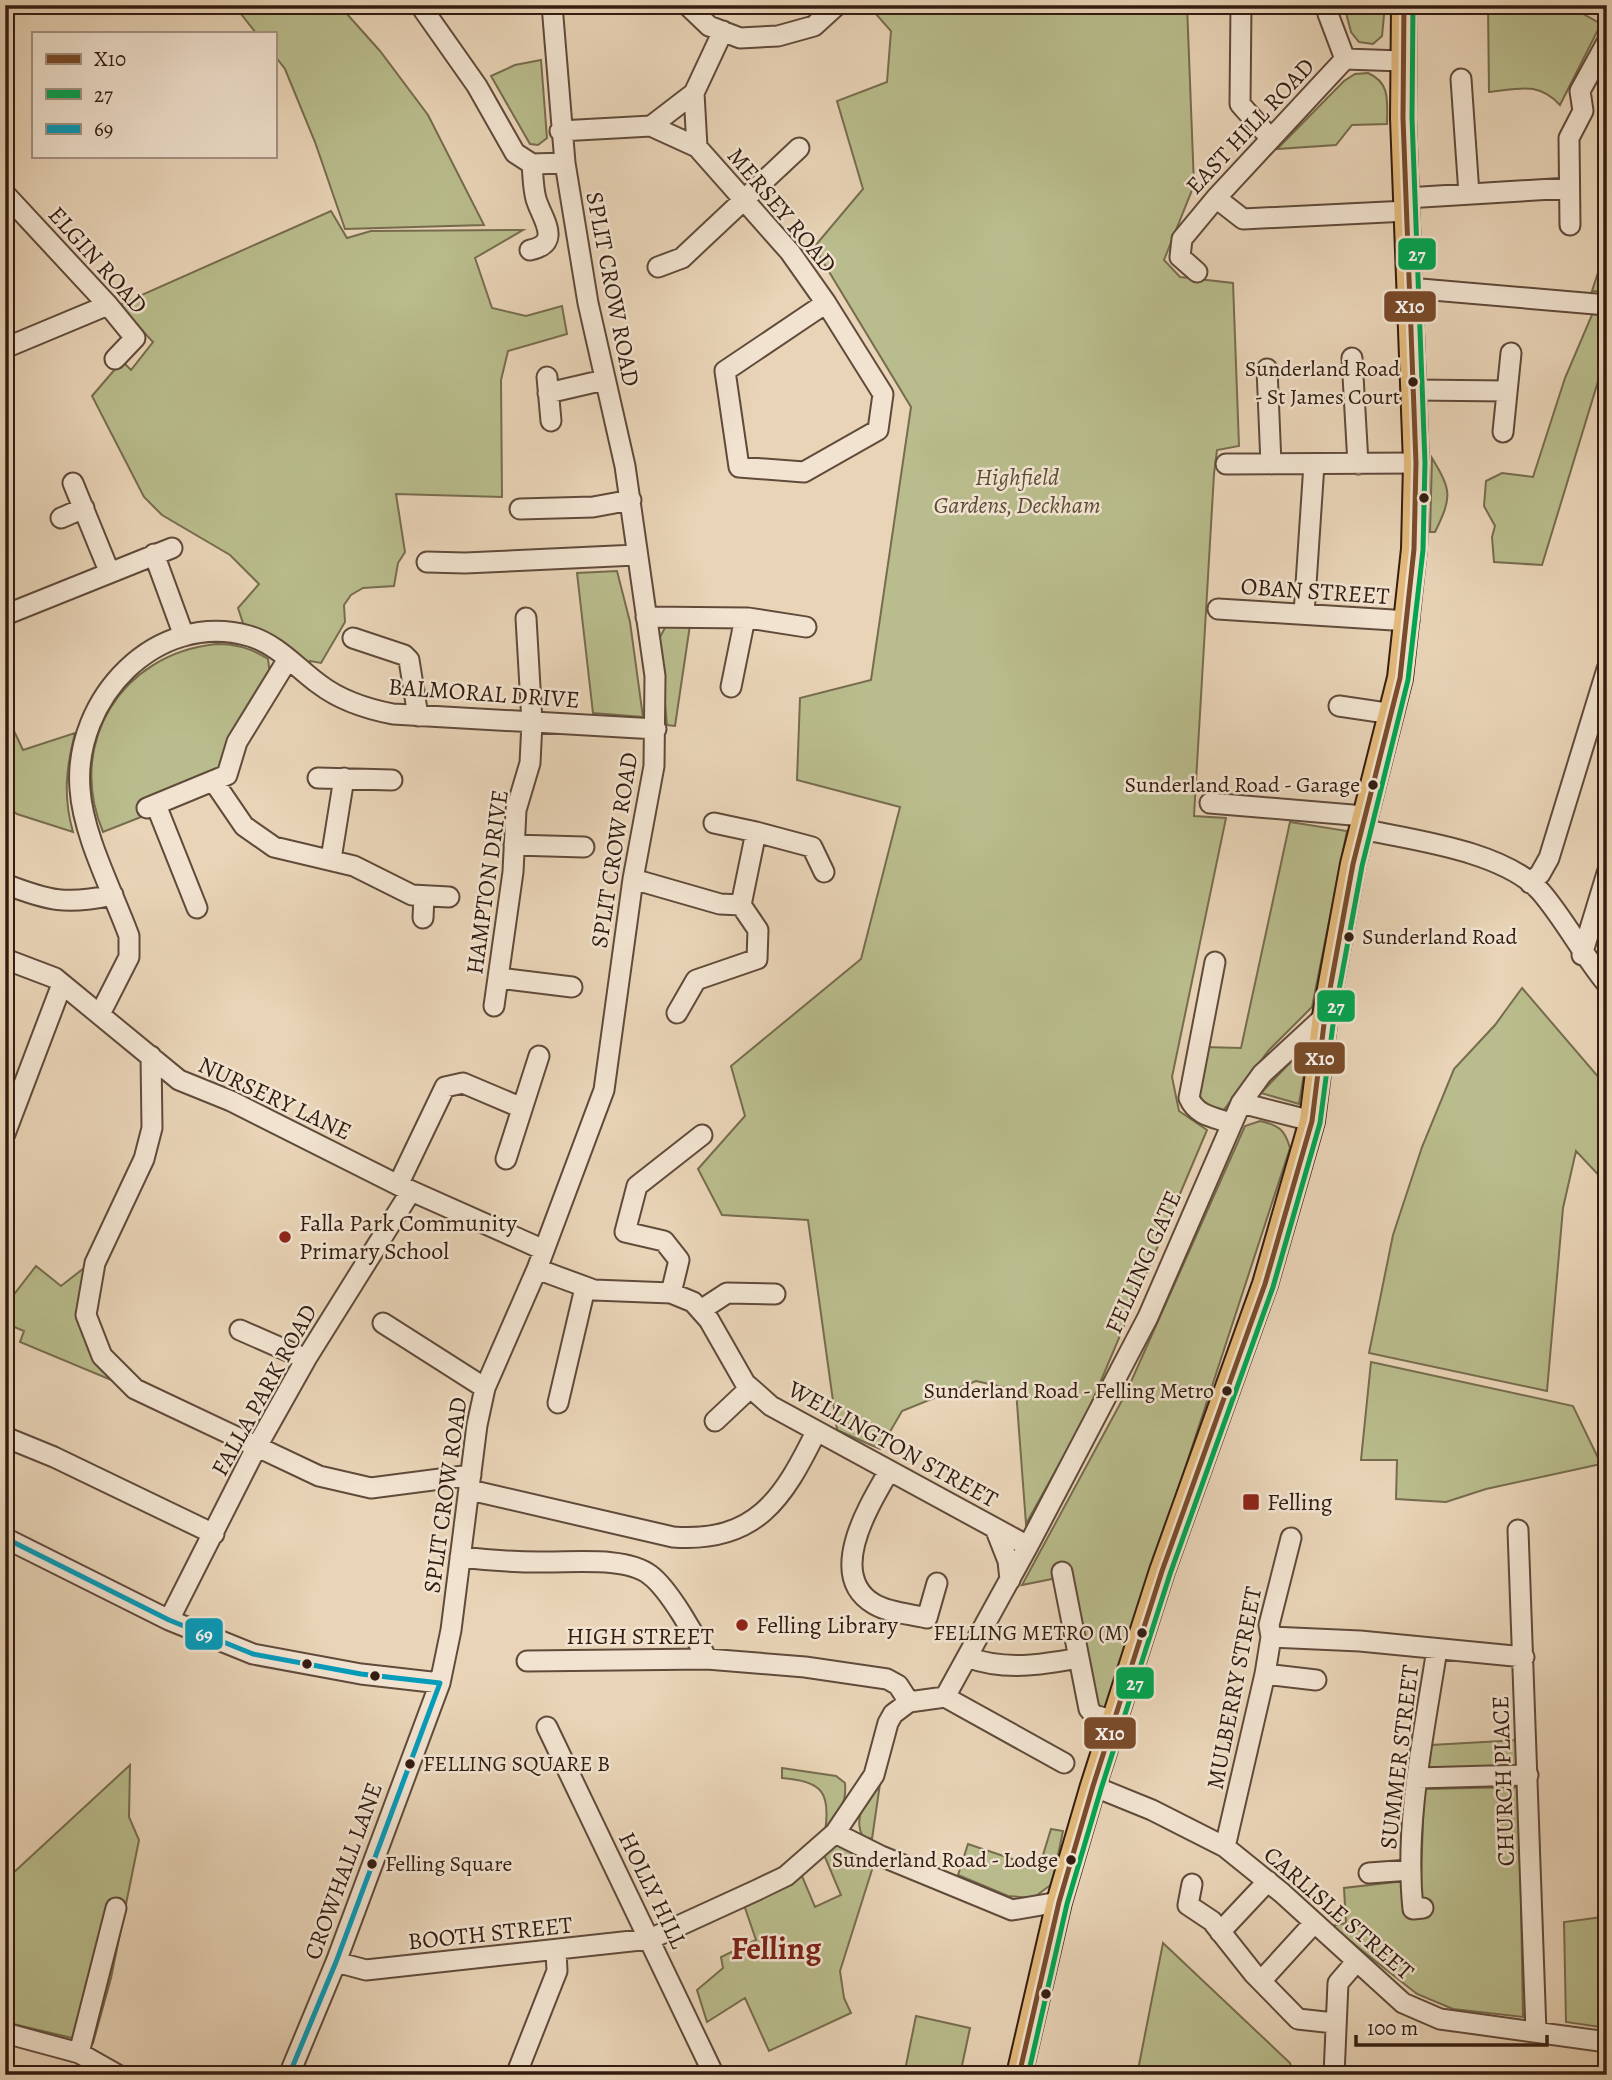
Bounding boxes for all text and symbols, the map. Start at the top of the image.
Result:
legend [32,32,276,158]
text: X10 [94,45,126,73]
street label: EAST HILL ROAD [1178,51,1322,201]
text: 27 [94,81,113,109]
text: 69 [94,115,113,143]
street label: MERSEY ROAD [720,140,844,280]
street label: SPLIT CROW ROAD [578,189,648,389]
street label: ELGIN ROAD [41,199,155,321]
line badge: 27 [1397,237,1437,271]
text: 27 [1408,242,1427,268]
line badge: X10 [1383,290,1437,323]
text: X10 [1395,294,1425,320]
place label: Sunderland Road - St James Court [1245,354,1400,412]
marker: Sunderland Road - St James Court [1406,375,1420,389]
park label: Highfield Gardens, Deckham [933,461,1101,521]
unlabelled marker [1417,491,1431,505]
street label: OBAN STREET [1240,570,1390,612]
street label: BALMORAL DRIVE [387,670,581,716]
street label: SPLIT CROW ROAD [583,750,645,950]
place label: Sunderland Road - Garage [1124,770,1360,800]
marker: Sunderland Road - Garage [1366,778,1380,792]
street label: HAMPTON DRIVE [458,788,516,976]
place label: Sunderland Road [1362,922,1518,952]
marker: Sunderland Road [1342,930,1356,944]
line badge: 27 [1316,989,1356,1023]
text: 27 [1327,994,1346,1020]
line badge: X10 [1293,1041,1346,1075]
text: X10 [1305,1046,1335,1072]
street label: NURSERY LANE [193,1048,357,1148]
street label: FELLING GATE [1097,1185,1189,1339]
place label: Falla Park Community Primary School [299,1207,517,1267]
marker: Falla Park Community Primary School [277,1229,293,1245]
street label: FALLA PARK ROAD [203,1298,325,1482]
street label: WELLINGTON STREET [781,1372,1004,1515]
place label: Sunderland Road - Felling Metro [923,1376,1214,1406]
marker: Sunderland Road - Felling Metro [1220,1384,1234,1398]
street label: SPLIT CROW ROAD [415,1395,475,1595]
place label: Felling [1267,1486,1333,1518]
marker: Felling [1241,1492,1261,1512]
street label: MULBERRY STREET [1199,1584,1269,1792]
place label: Felling Library [756,1609,898,1641]
line badge: 69 [184,1617,224,1651]
marker: Felling Library [734,1617,750,1633]
place label: FELLING METRO (M) [933,1618,1129,1648]
street label: HIGH STREET [566,1620,714,1652]
text: 69 [195,1622,213,1648]
marker: FELLING METRO (M) [1135,1626,1149,1640]
unlabelled marker [300,1657,314,1671]
street label: SUMMER STREET [1372,1663,1426,1851]
line badge: 27 [1115,1666,1155,1700]
unlabelled marker [368,1669,382,1683]
text: 27 [1126,1671,1145,1697]
street label: CHURCH PLACE [1484,1695,1522,1867]
line badge: X10 [1083,1716,1137,1750]
text: X10 [1095,1721,1125,1747]
place label: FELLING SQUARE B [423,1749,610,1779]
marker: FELLING SQUARE B [403,1757,417,1771]
street label: CROWHALL LANE [296,1778,390,1964]
street label: HOLLY HILL [611,1826,695,1954]
street label: CARLISLE STREET [1257,1839,1421,1987]
place label: Sunderland Road - Lodge [832,1845,1058,1875]
place label: Felling Square [385,1849,512,1879]
marker: Sunderland Road - Lodge [1064,1853,1078,1867]
marker: Felling Square [365,1857,379,1871]
street label: BOOTH STREET [406,1908,574,1958]
district label: Felling [731,1926,822,1970]
unlabelled marker [1039,1987,1053,2001]
scale bar [1356,2003,1547,2047]
text: 100 m [1367,2014,1418,2042]

